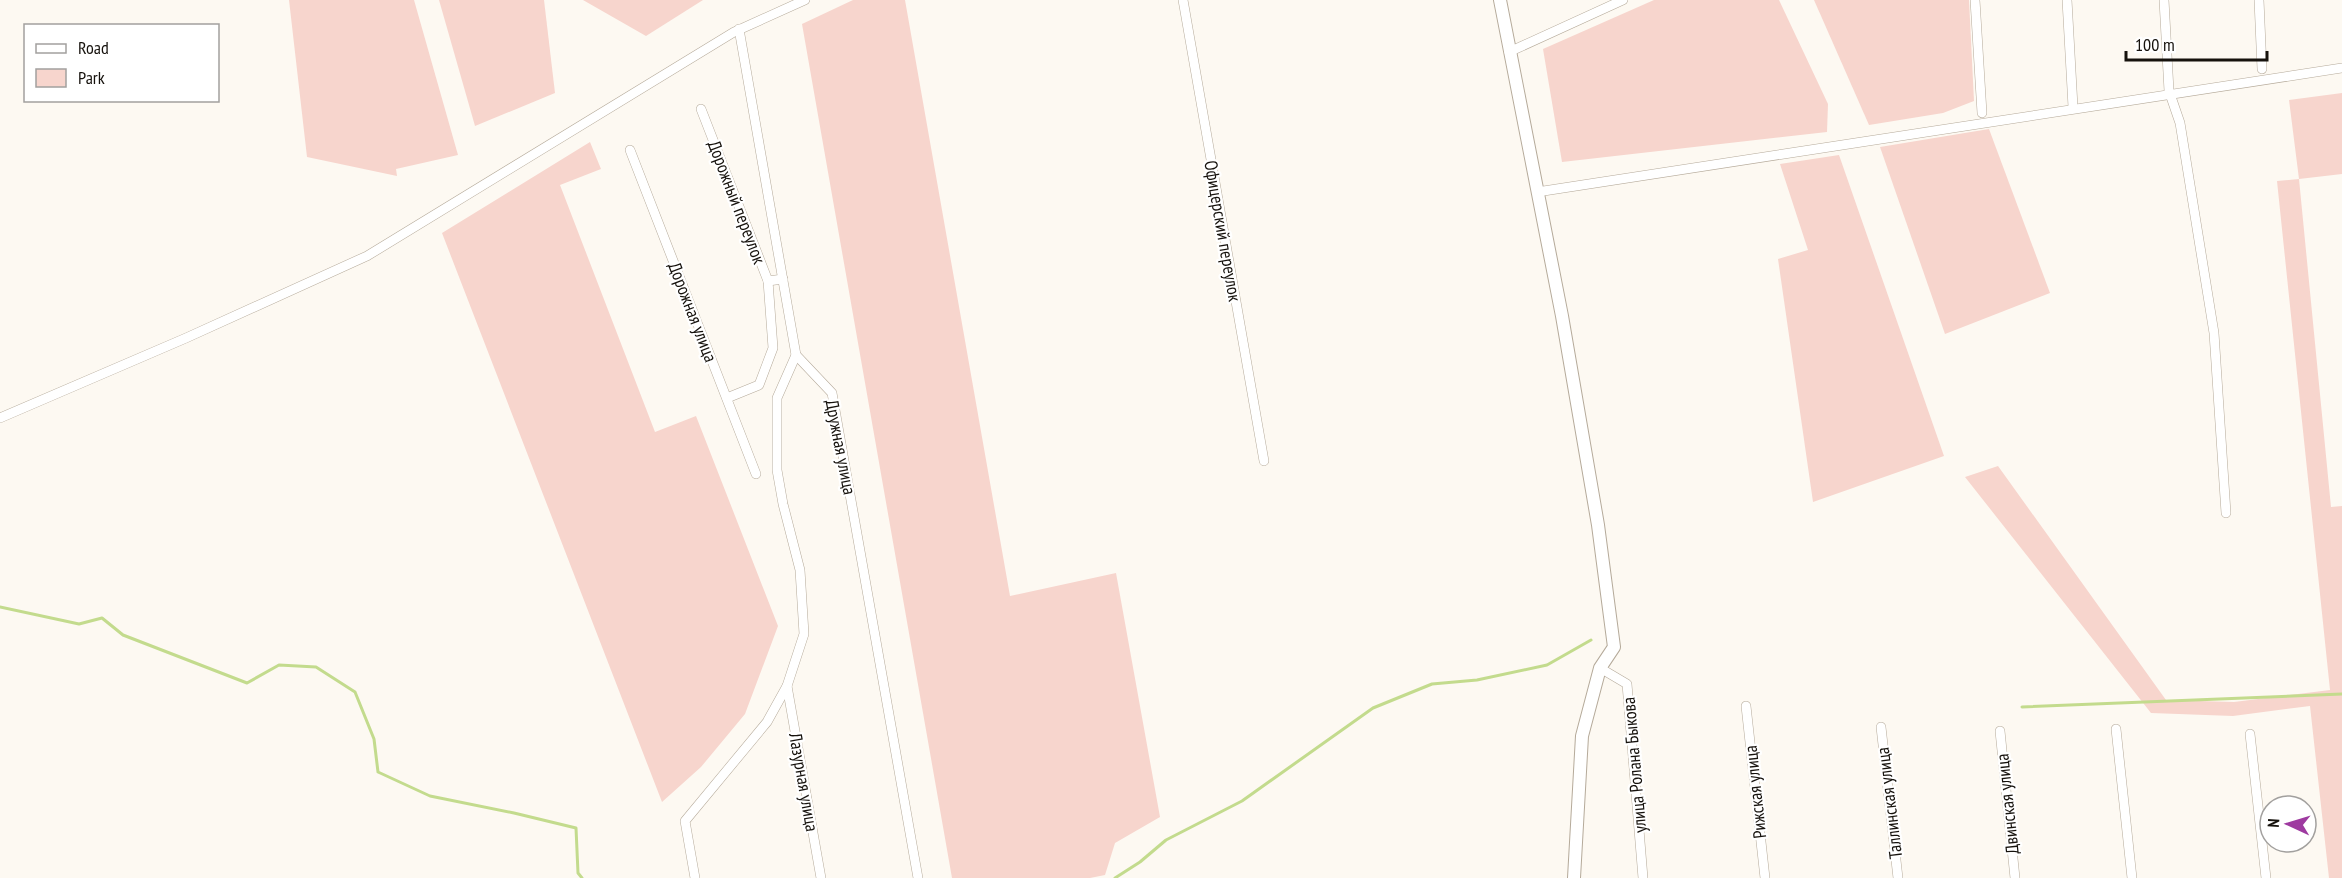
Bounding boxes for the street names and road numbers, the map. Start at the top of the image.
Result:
street label: Дорожный переулок [703,137,771,267]
street label: Офицерский переулок [1199,159,1247,303]
street label: Дорожная улица [663,259,723,365]
street label: Дружная улица [821,397,861,497]
street label: улица Ролана Быкова [1617,696,1651,834]
street label: Лазурная улица [784,730,824,833]
street label: Рижская улица [1739,744,1771,840]
street label: Таллинская улица [1871,746,1907,860]
street label: Двинская улица [1990,753,2024,855]

